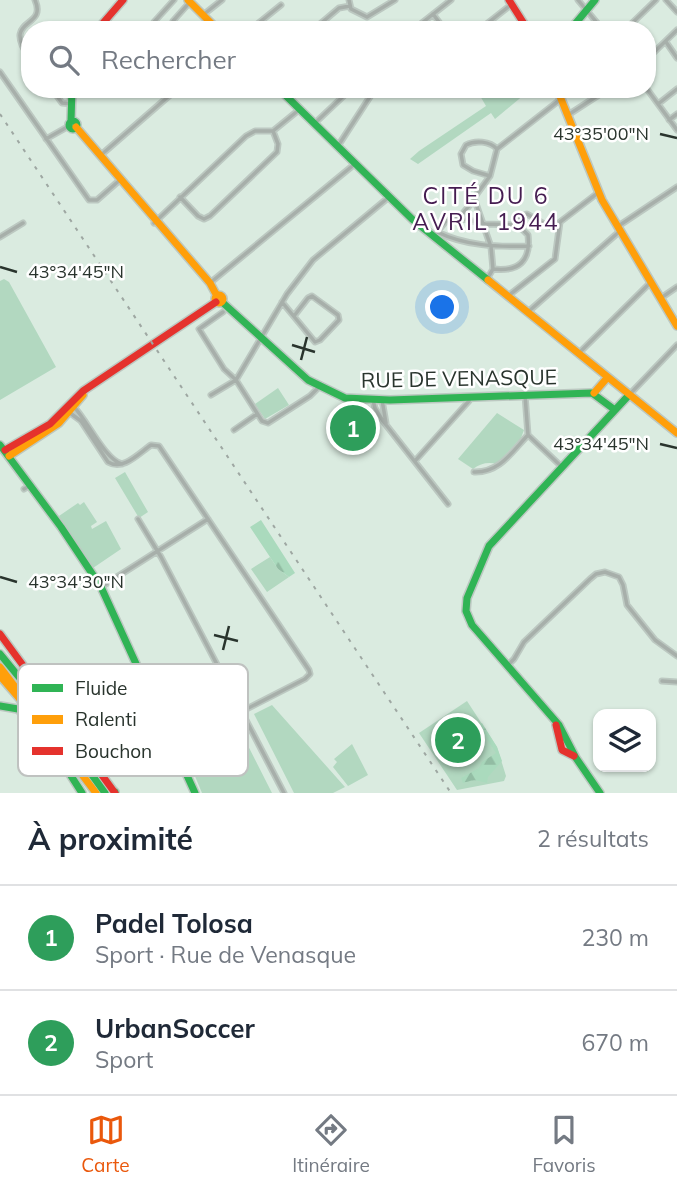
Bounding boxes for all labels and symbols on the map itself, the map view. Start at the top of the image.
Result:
text: 43°35'00"N [553,122,649,145]
district label: CITÉ DU 6 AVRIL 1944 [412,181,560,236]
text: 43°34'45"N [28,260,124,283]
your location [425,290,459,324]
street label: RUE DE VENASQUE [361,363,557,393]
pin: 1 [330,402,376,454]
text: 43°34'45"N [553,432,649,455]
text: 43°34'30"N [28,570,124,593]
legend [18,664,248,776]
text: Fluide [75,676,127,700]
text: Ralenti [75,707,137,731]
pin: 2 [435,714,481,766]
text: Bouchon [75,739,152,763]

